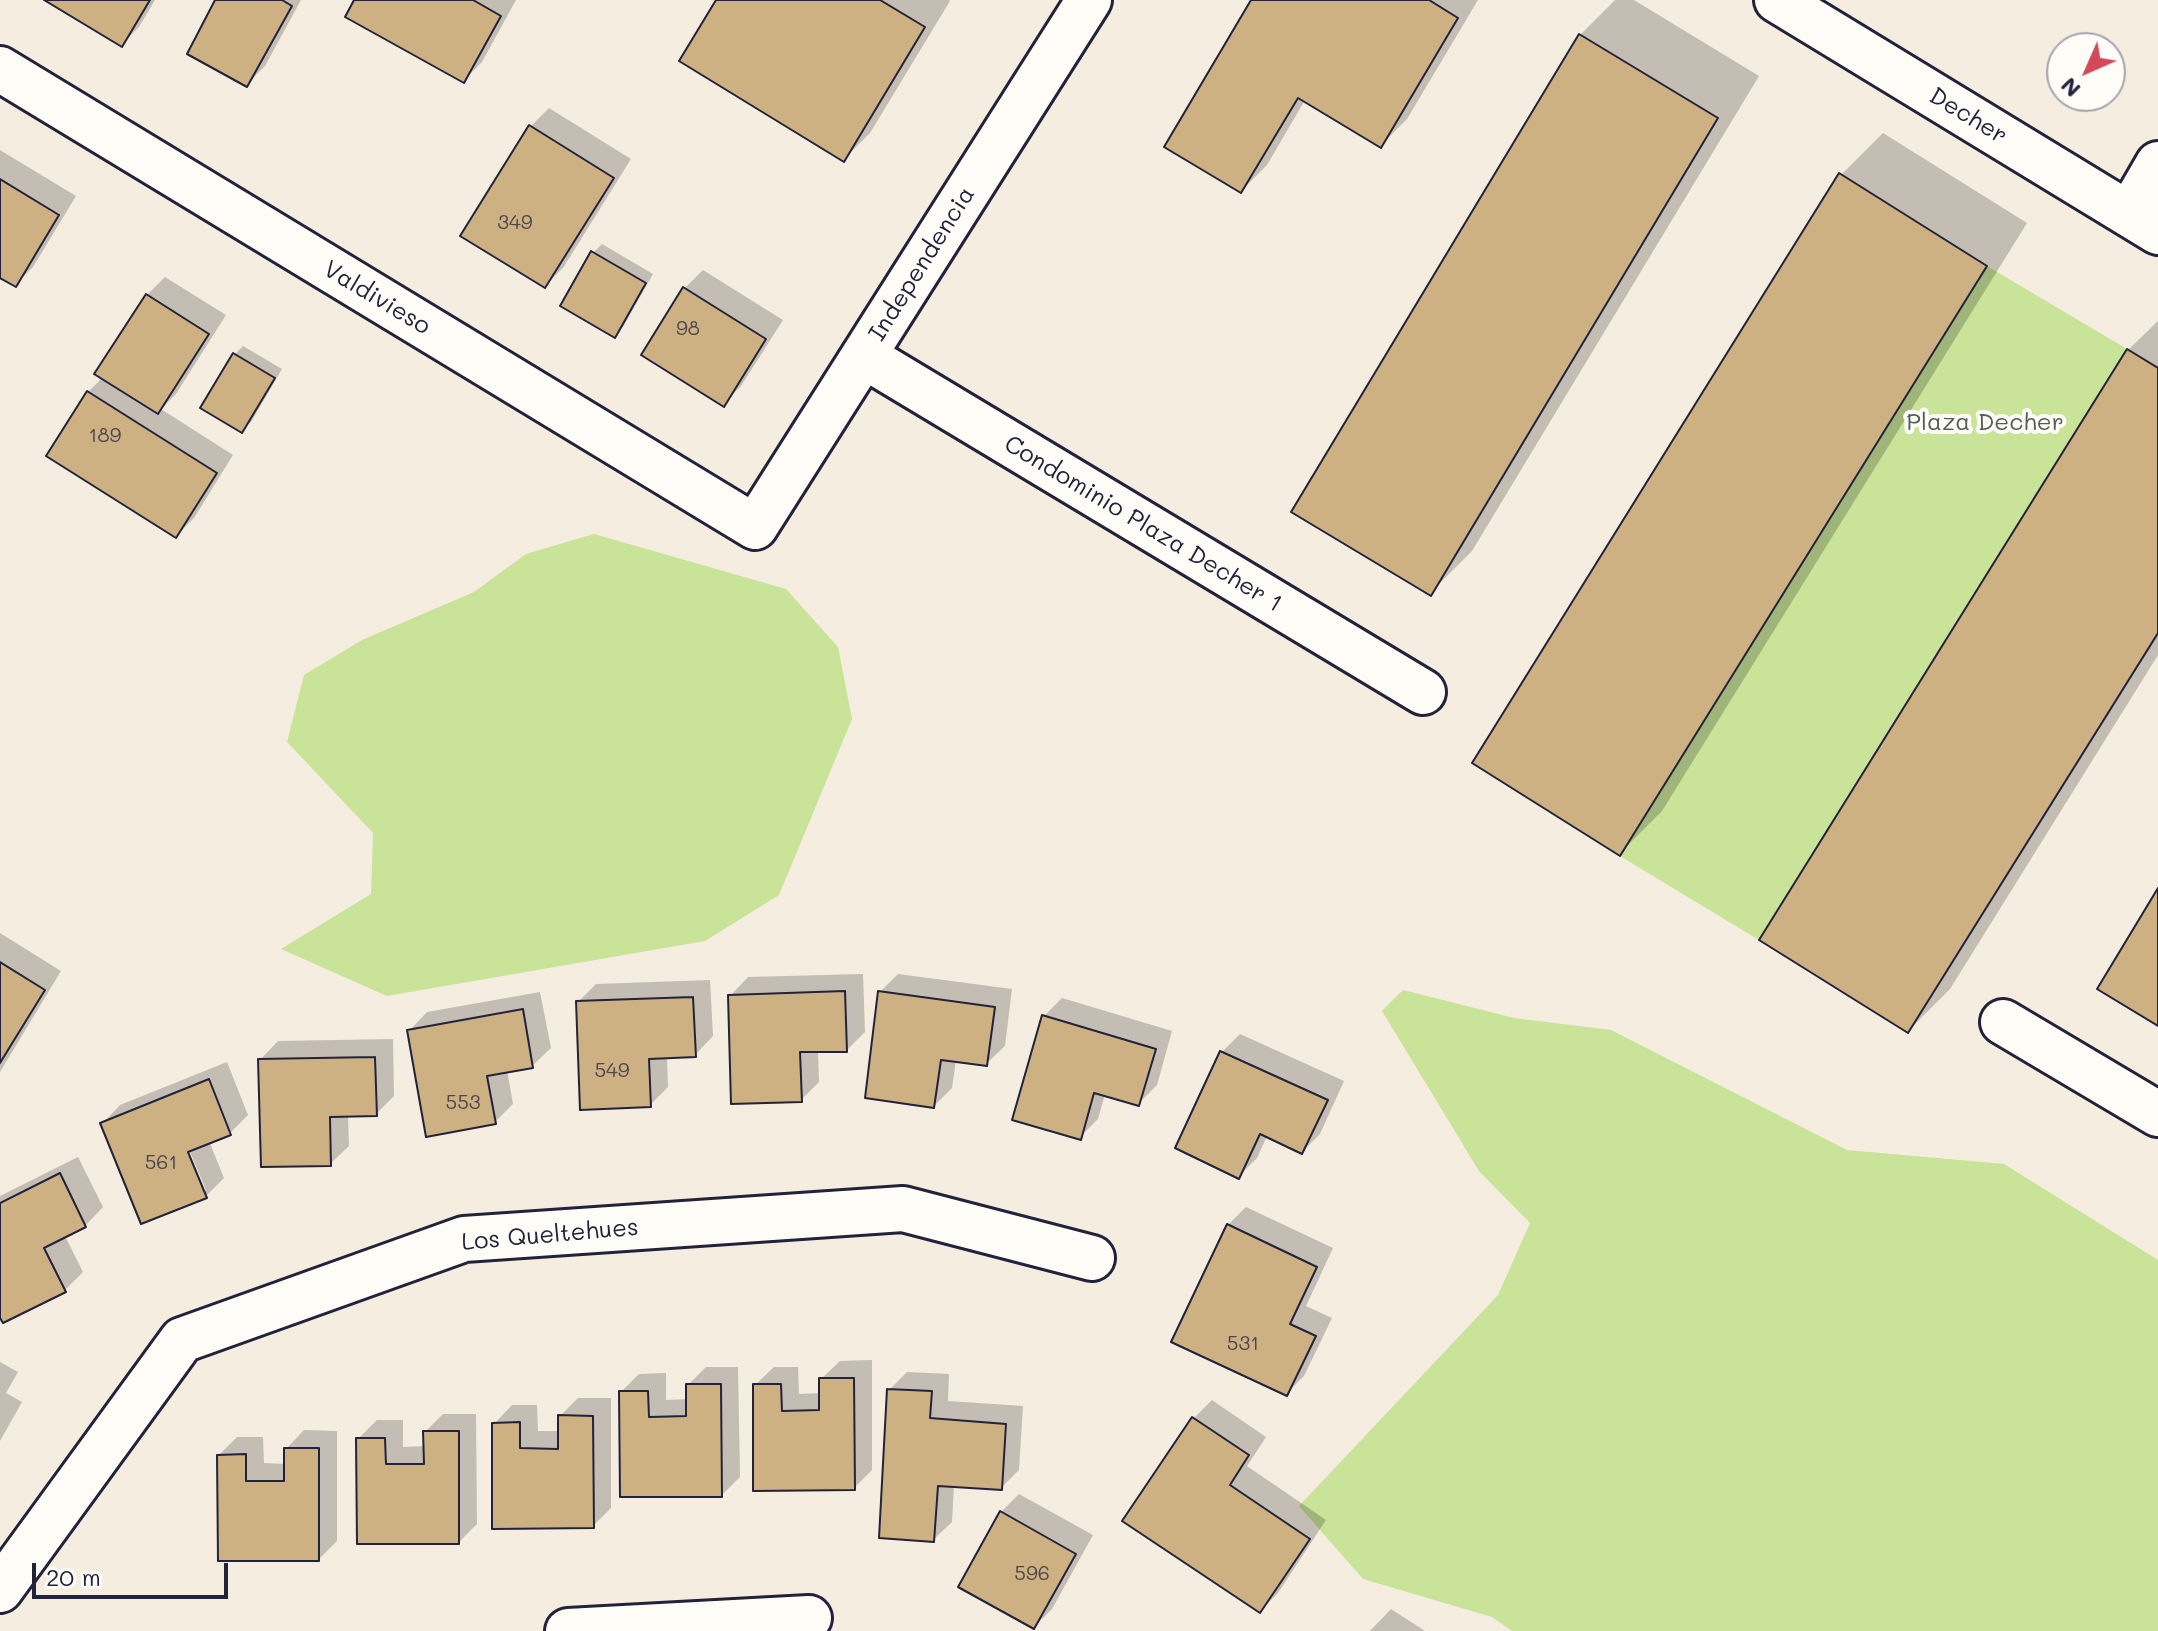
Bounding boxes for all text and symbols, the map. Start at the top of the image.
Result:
north arrow [2046,32,2126,112]
text: N [2054,72,2086,104]
street label: Decher [1924,82,2012,150]
street label: Independencia [863,181,981,347]
house number: 349 [497,211,533,235]
street label: Valdivieso [318,255,436,341]
house number: 98 [676,317,700,341]
park label: Plaza Decher [1906,409,2064,437]
house number: 189 [89,424,121,448]
street label: Condominio Plaza Decher 1 [999,429,1287,619]
house number: 549 [594,1059,630,1083]
house number: 553 [445,1091,481,1115]
house number: 561 [145,1151,177,1175]
street label: Los Queltehues [460,1213,640,1257]
house number: 531 [1227,1332,1259,1356]
scale bar [36,1547,232,1597]
text: 20 m [46,1561,101,1592]
house number: 596 [1014,1562,1050,1586]

